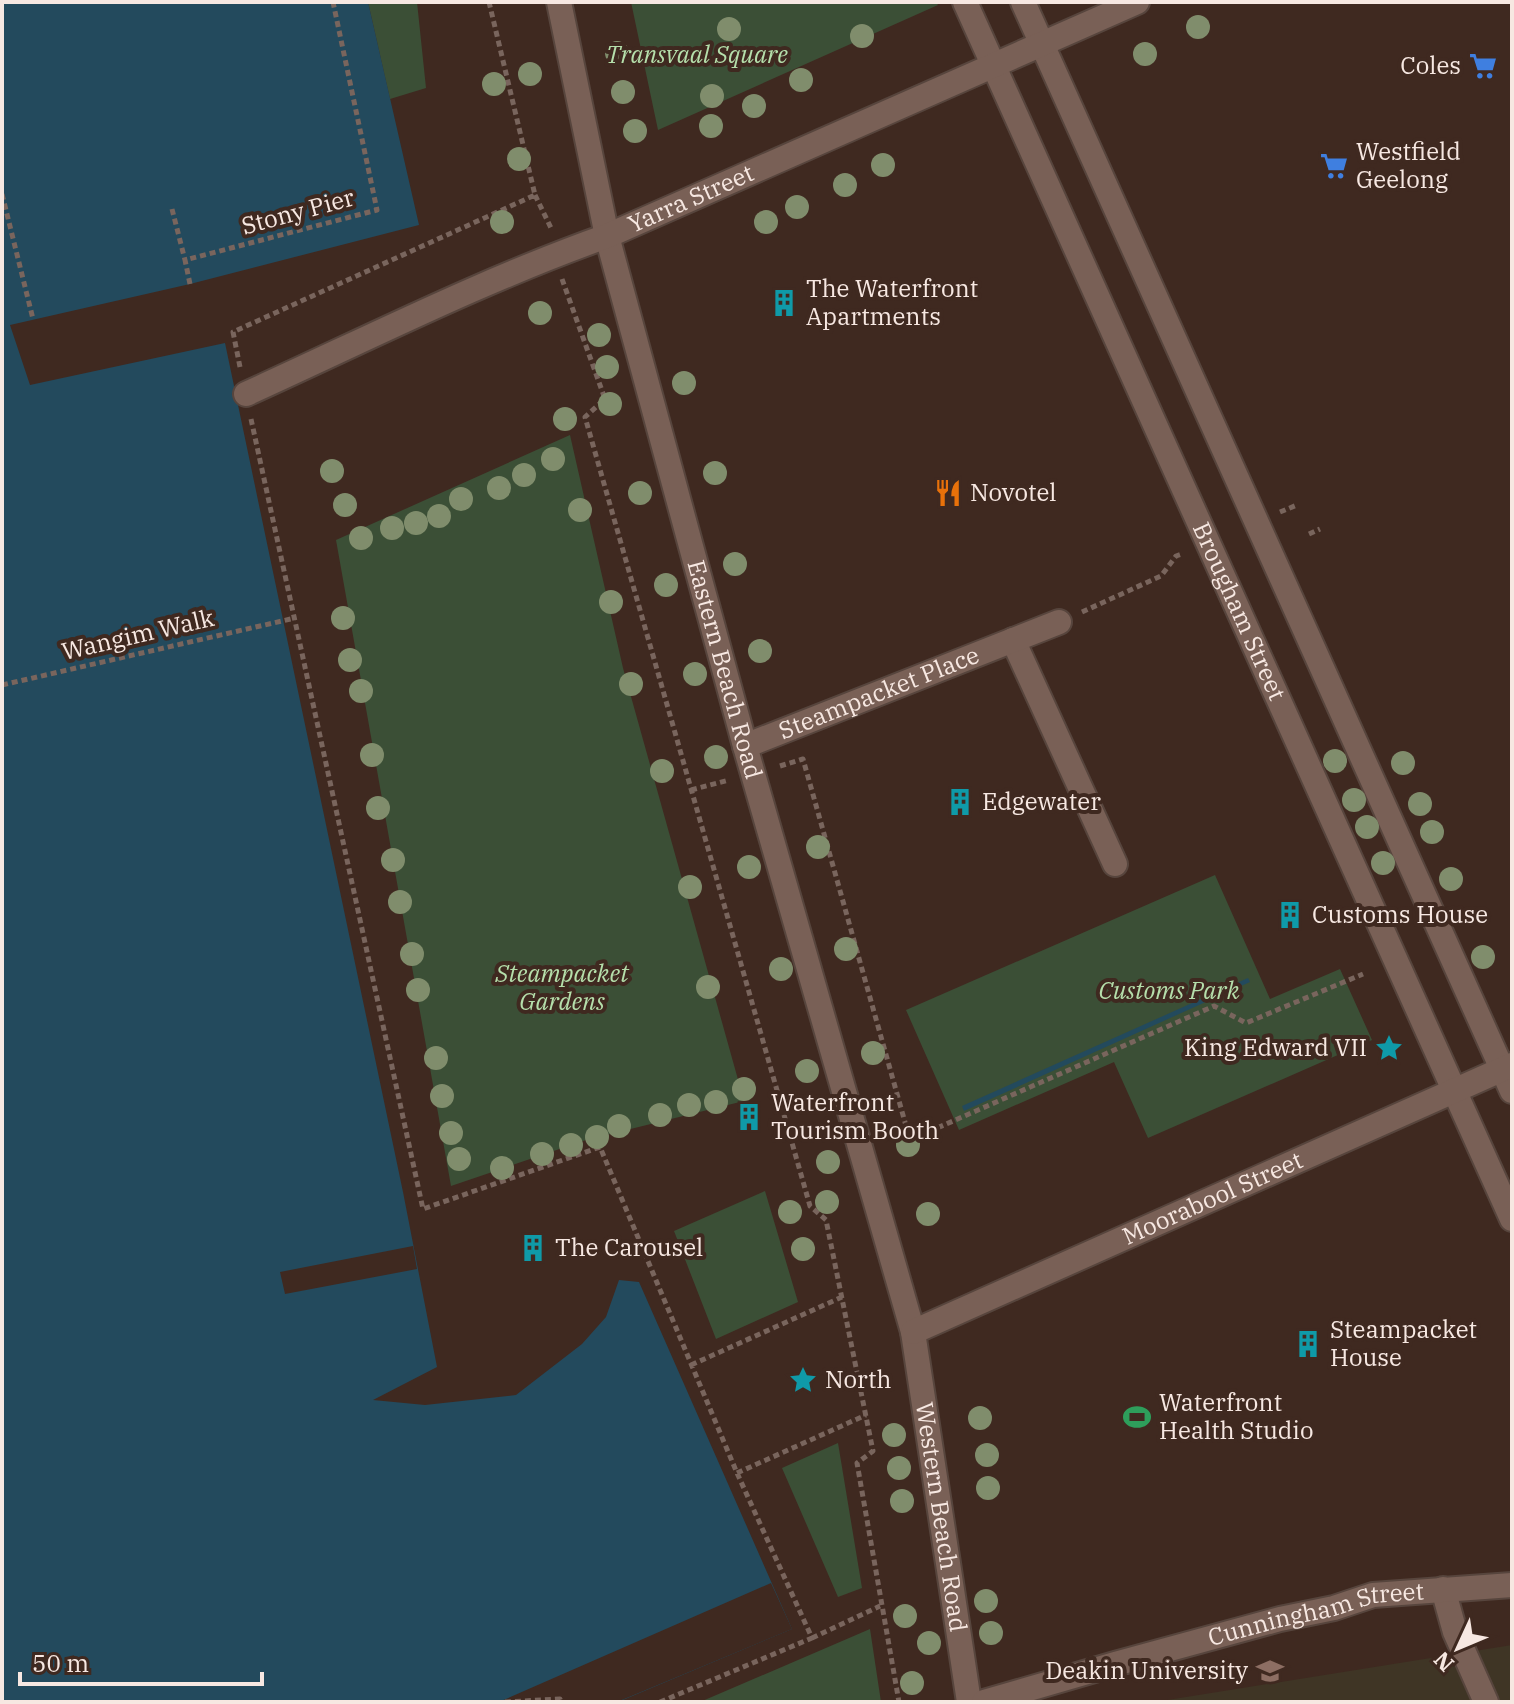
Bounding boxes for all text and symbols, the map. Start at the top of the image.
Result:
park label: Transvaal Square [606,38,788,70]
place label: Coles [1400,49,1461,81]
supermarket icon: Coles [1468,51,1498,81]
place label: Westfield Geelong [1356,135,1461,195]
supermarket icon: Westfield Geelong [1319,151,1349,181]
street label: Yarra Street [623,156,758,240]
street label: Stony Pier [238,181,358,241]
place label: The Waterfront Apartments [806,272,978,332]
building icon: The Waterfront Apartments [769,288,799,318]
place label: Novotel [970,476,1057,508]
restaurant icon: Novotel [933,478,963,508]
street label: Brougham Street [1186,517,1294,705]
street label: Eastern Beach Road [680,556,771,782]
street label: Wangim Walk [58,601,217,667]
street label: Steampacket Place [774,638,984,746]
place label: Edgewater [982,785,1101,817]
building icon: Edgewater [945,787,975,817]
place label: Customs House [1312,898,1488,930]
building icon: Customs House [1275,900,1305,930]
park label: Steampacket Gardens [494,957,630,1017]
park label: Customs Park [1098,974,1240,1006]
place label: King Edward VII [1184,1031,1367,1063]
place icon: King Edward VII [1374,1033,1404,1063]
place label: Waterfront Tourism Booth [771,1086,939,1146]
building icon: Waterfront Tourism Booth [734,1102,764,1132]
street label: Moorabool Street [1117,1143,1307,1252]
place label: The Carousel [555,1231,703,1263]
building icon: The Carousel [518,1233,548,1263]
place label: Steampacket House [1330,1313,1477,1373]
building icon: Steampacket House [1293,1329,1323,1359]
place label: North [825,1363,891,1395]
place icon: North [788,1365,818,1395]
place label: Waterfront Health Studio [1159,1386,1313,1446]
street label: Western Beach Road [909,1400,975,1634]
sports icon: Waterfront Health Studio [1122,1402,1152,1432]
street label: Cunningham Street [1204,1574,1425,1653]
north arrow [1418,1608,1498,1688]
scale bar [20,1636,262,1686]
text: N [1427,1646,1460,1679]
text: 50 m [32,1647,89,1679]
place label: Deakin University [1045,1654,1248,1686]
school or university icon: Deakin University [1255,1656,1285,1686]

